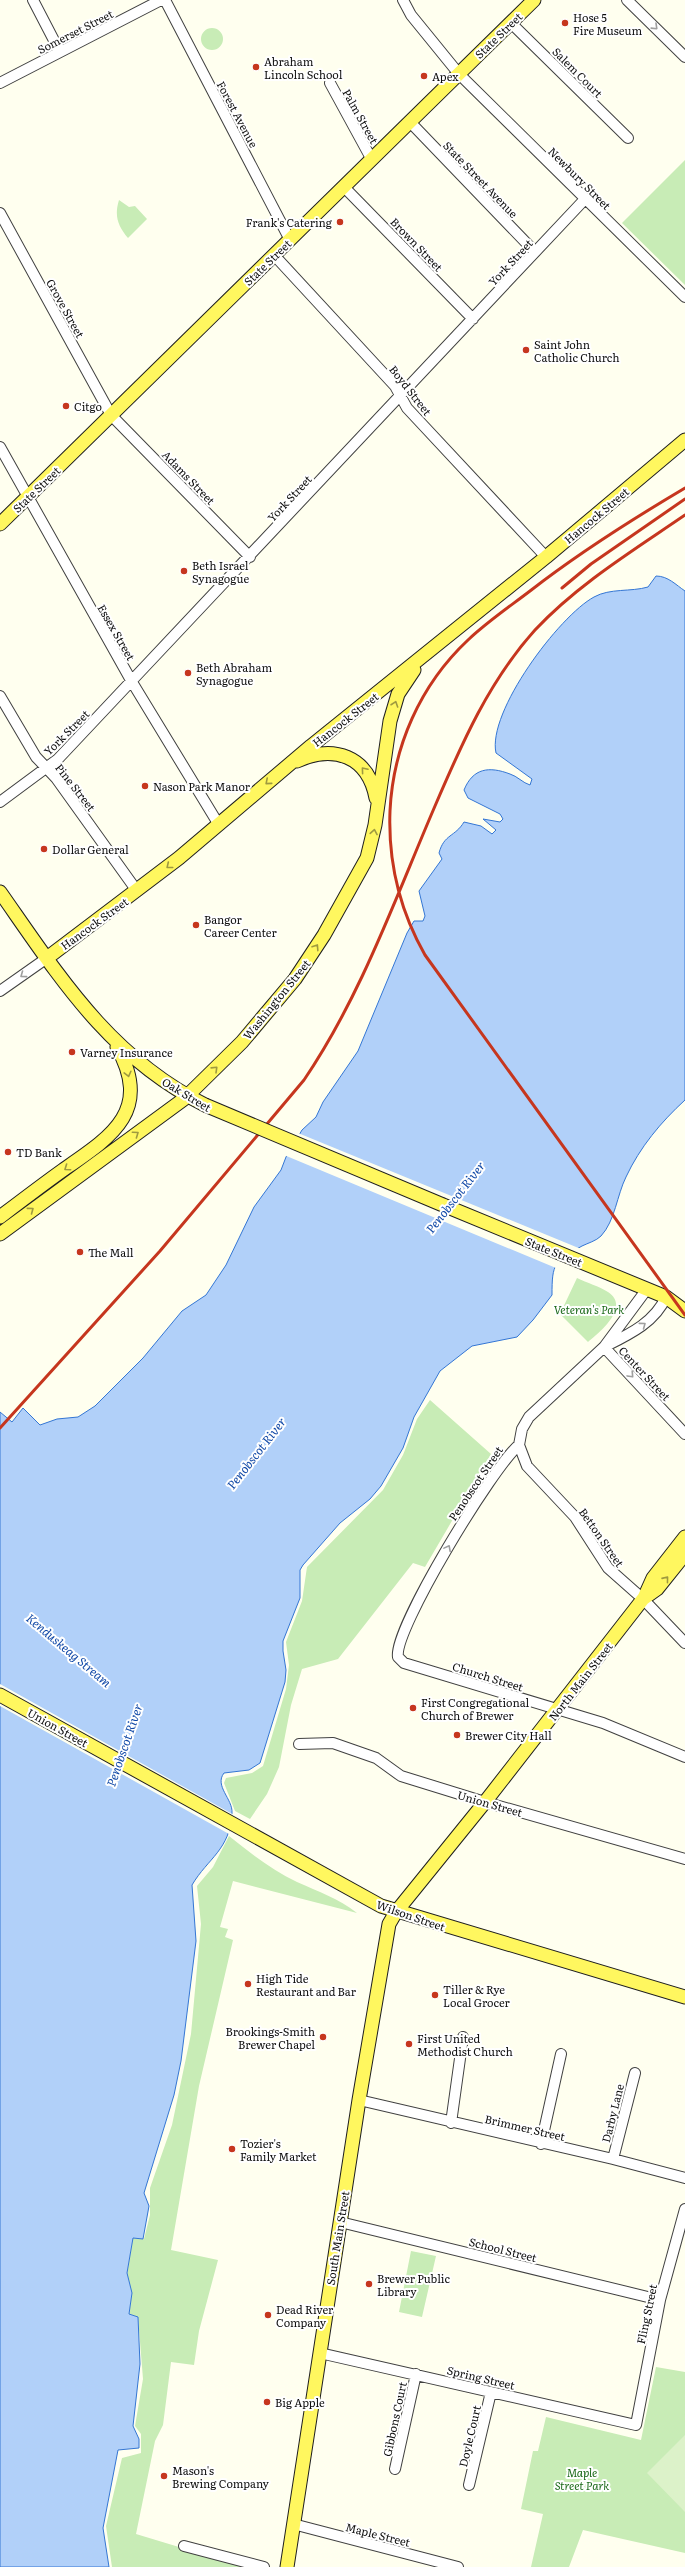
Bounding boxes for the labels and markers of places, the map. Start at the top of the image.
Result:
place label: Hose 5 Fire Museum [573,9,642,38]
marker: Hose 5 Fire Museum [560,18,570,28]
place label: Abraham Lincoln School [264,53,343,82]
marker: Abraham Lincoln School [251,62,261,72]
place label: Apex [432,68,459,84]
marker: Apex [419,71,429,81]
place label: Frank's Catering [246,214,333,230]
marker: Frank's Catering [335,217,345,227]
place label: Saint John Catholic Church [534,336,620,365]
marker: Saint John Catholic Church [521,345,531,355]
place label: Citgo [74,398,102,414]
marker: Citgo [61,401,71,411]
place label: Beth Israel Synagogue [192,557,249,586]
marker: Beth Israel Synagogue [179,566,189,576]
place label: Beth Abraham Synagogue [196,659,272,688]
marker: Beth Abraham Synagogue [183,668,193,678]
place label: Nason Park Manor [153,778,251,794]
marker: Nason Park Manor [140,781,150,791]
place label: Dollar General [52,841,129,857]
marker: Dollar General [39,844,49,854]
place label: Bangor Career Center [204,911,277,940]
marker: Bangor Career Center [191,920,201,930]
place label: Varney Insurance [80,1044,173,1060]
marker: Varney Insurance [67,1047,77,1057]
place label: TD Bank [16,1144,62,1160]
marker: TD Bank [3,1147,13,1157]
place label: The Mall [88,1244,134,1260]
marker: The Mall [75,1247,85,1257]
place label: First Congregational Church of Brewer [421,1694,530,1723]
marker: First Congregational Church of Brewer [408,1703,418,1713]
place label: Brewer City Hall [465,1727,552,1743]
marker: Brewer City Hall [452,1730,462,1740]
place label: High Tide Restaurant and Bar [256,1970,357,1999]
marker: High Tide Restaurant and Bar [243,1979,253,1989]
place label: Tiller & Rye Local Grocer [443,1981,511,2010]
marker: Tiller & Rye Local Grocer [430,1990,440,2000]
place label: Brookings-Smith Brewer Chapel [225,2023,315,2052]
place label: First United Methodist Church [417,2030,513,2059]
marker: Brookings-Smith Brewer Chapel [318,2032,328,2042]
marker: First United Methodist Church [404,2039,414,2049]
place label: Tozier's Family Market [240,2135,317,2164]
marker: Tozier's Family Market [227,2144,237,2154]
place label: Brewer Public Library [377,2270,450,2299]
marker: Brewer Public Library [364,2279,374,2289]
place label: Dead River Company [276,2301,334,2330]
marker: Dead River Company [263,2310,273,2320]
place label: Big Apple [275,2394,325,2410]
marker: Big Apple [262,2397,272,2407]
place label: Mason's Brewing Company [172,2462,270,2491]
marker: Mason's Brewing Company [159,2471,169,2481]

